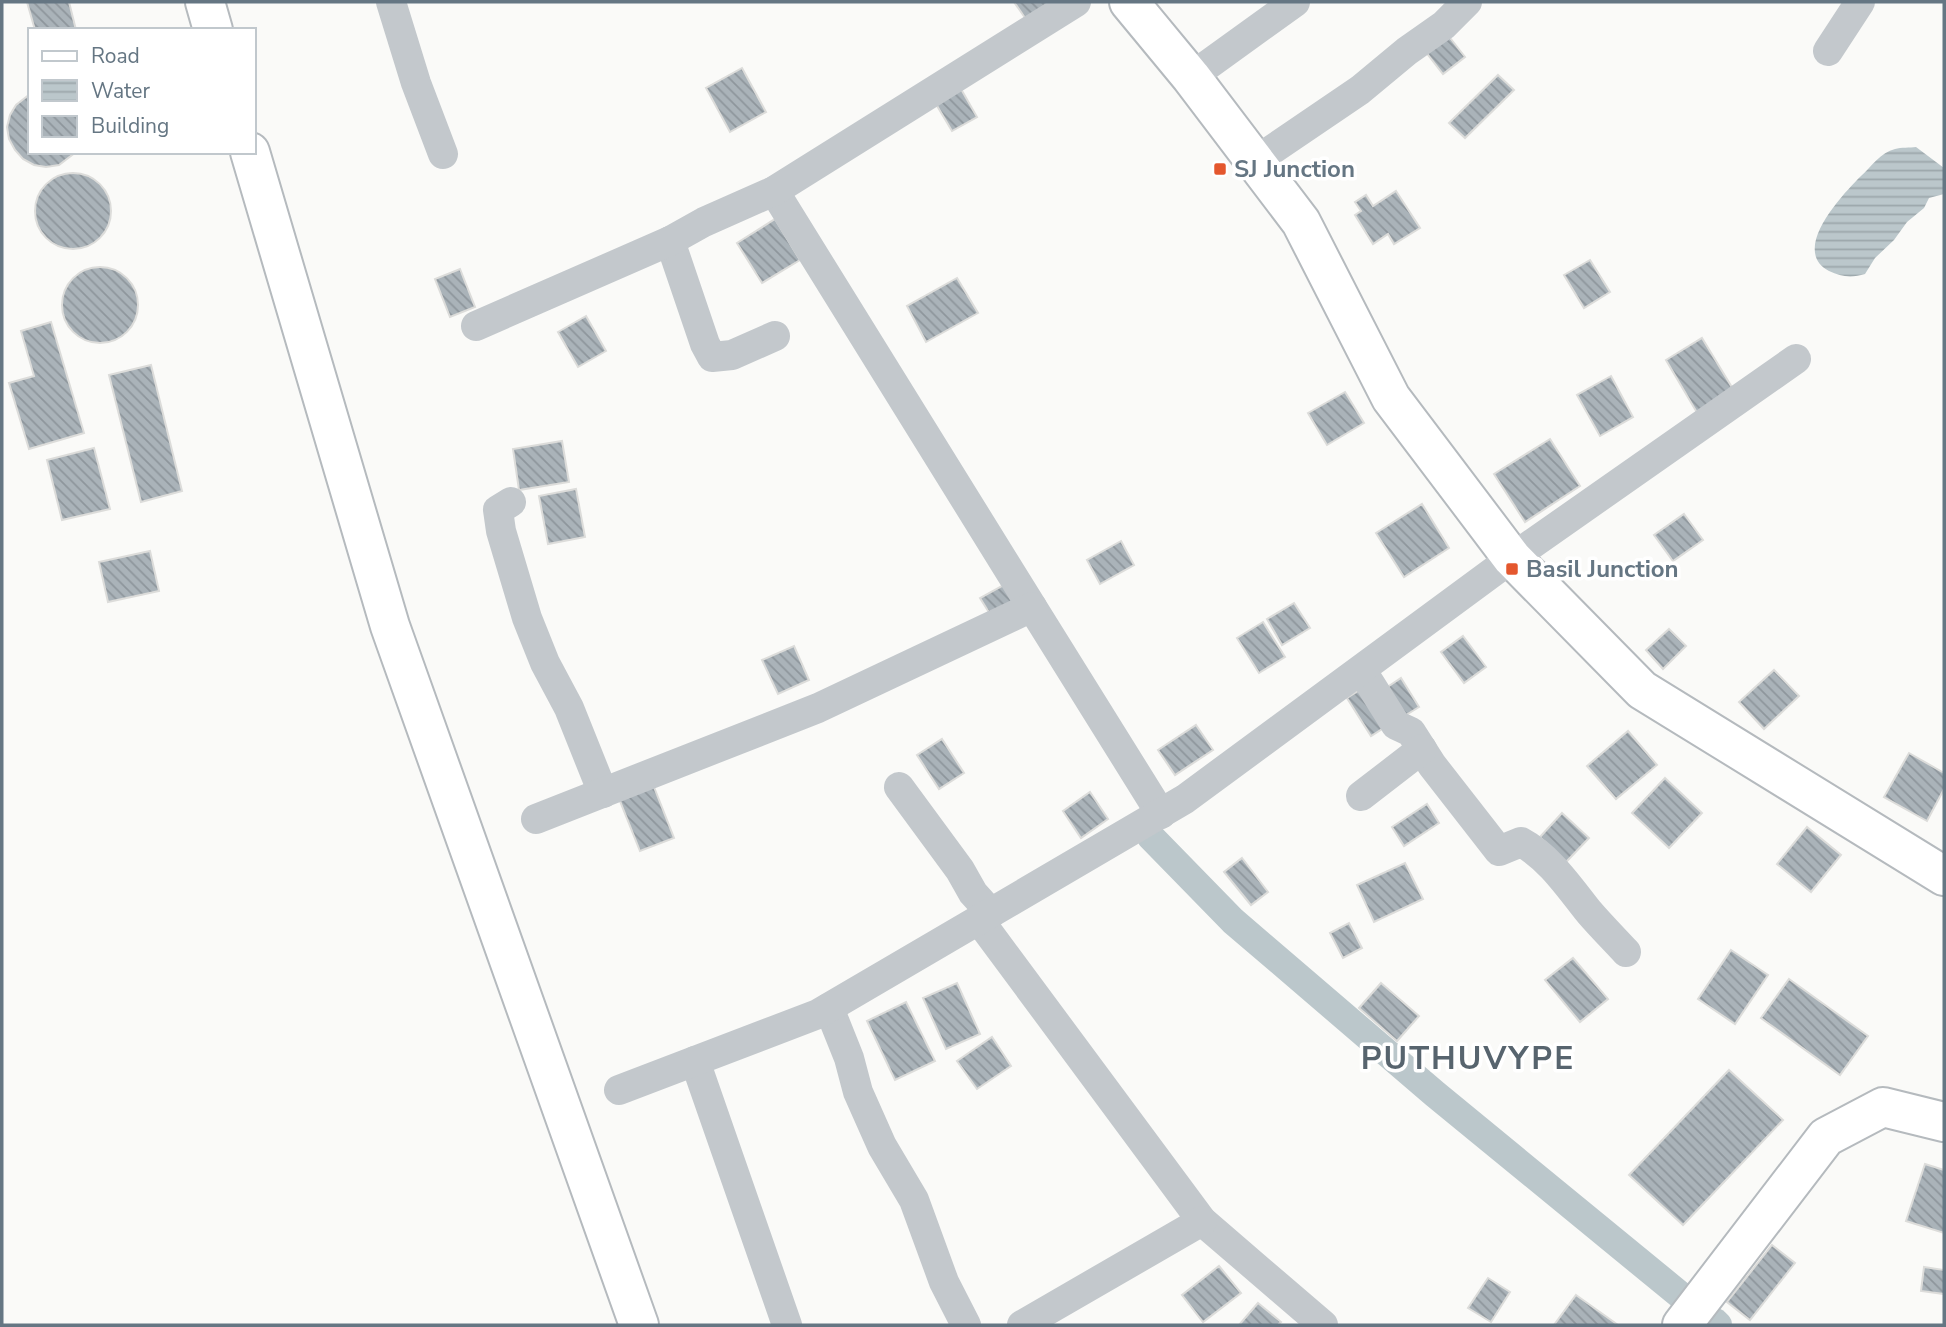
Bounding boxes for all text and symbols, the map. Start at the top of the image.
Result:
legend [28,28,256,154]
text: Road [91,42,140,70]
text: Water [91,77,150,105]
text: Building [91,112,169,140]
place label: SJ Junction [1234,153,1355,185]
marker: SJ Junction [1212,161,1228,177]
place label: Basil Junction [1526,553,1679,585]
marker: Basil Junction [1504,561,1520,577]
district label: PUTHUVYPE [1361,1037,1575,1080]

